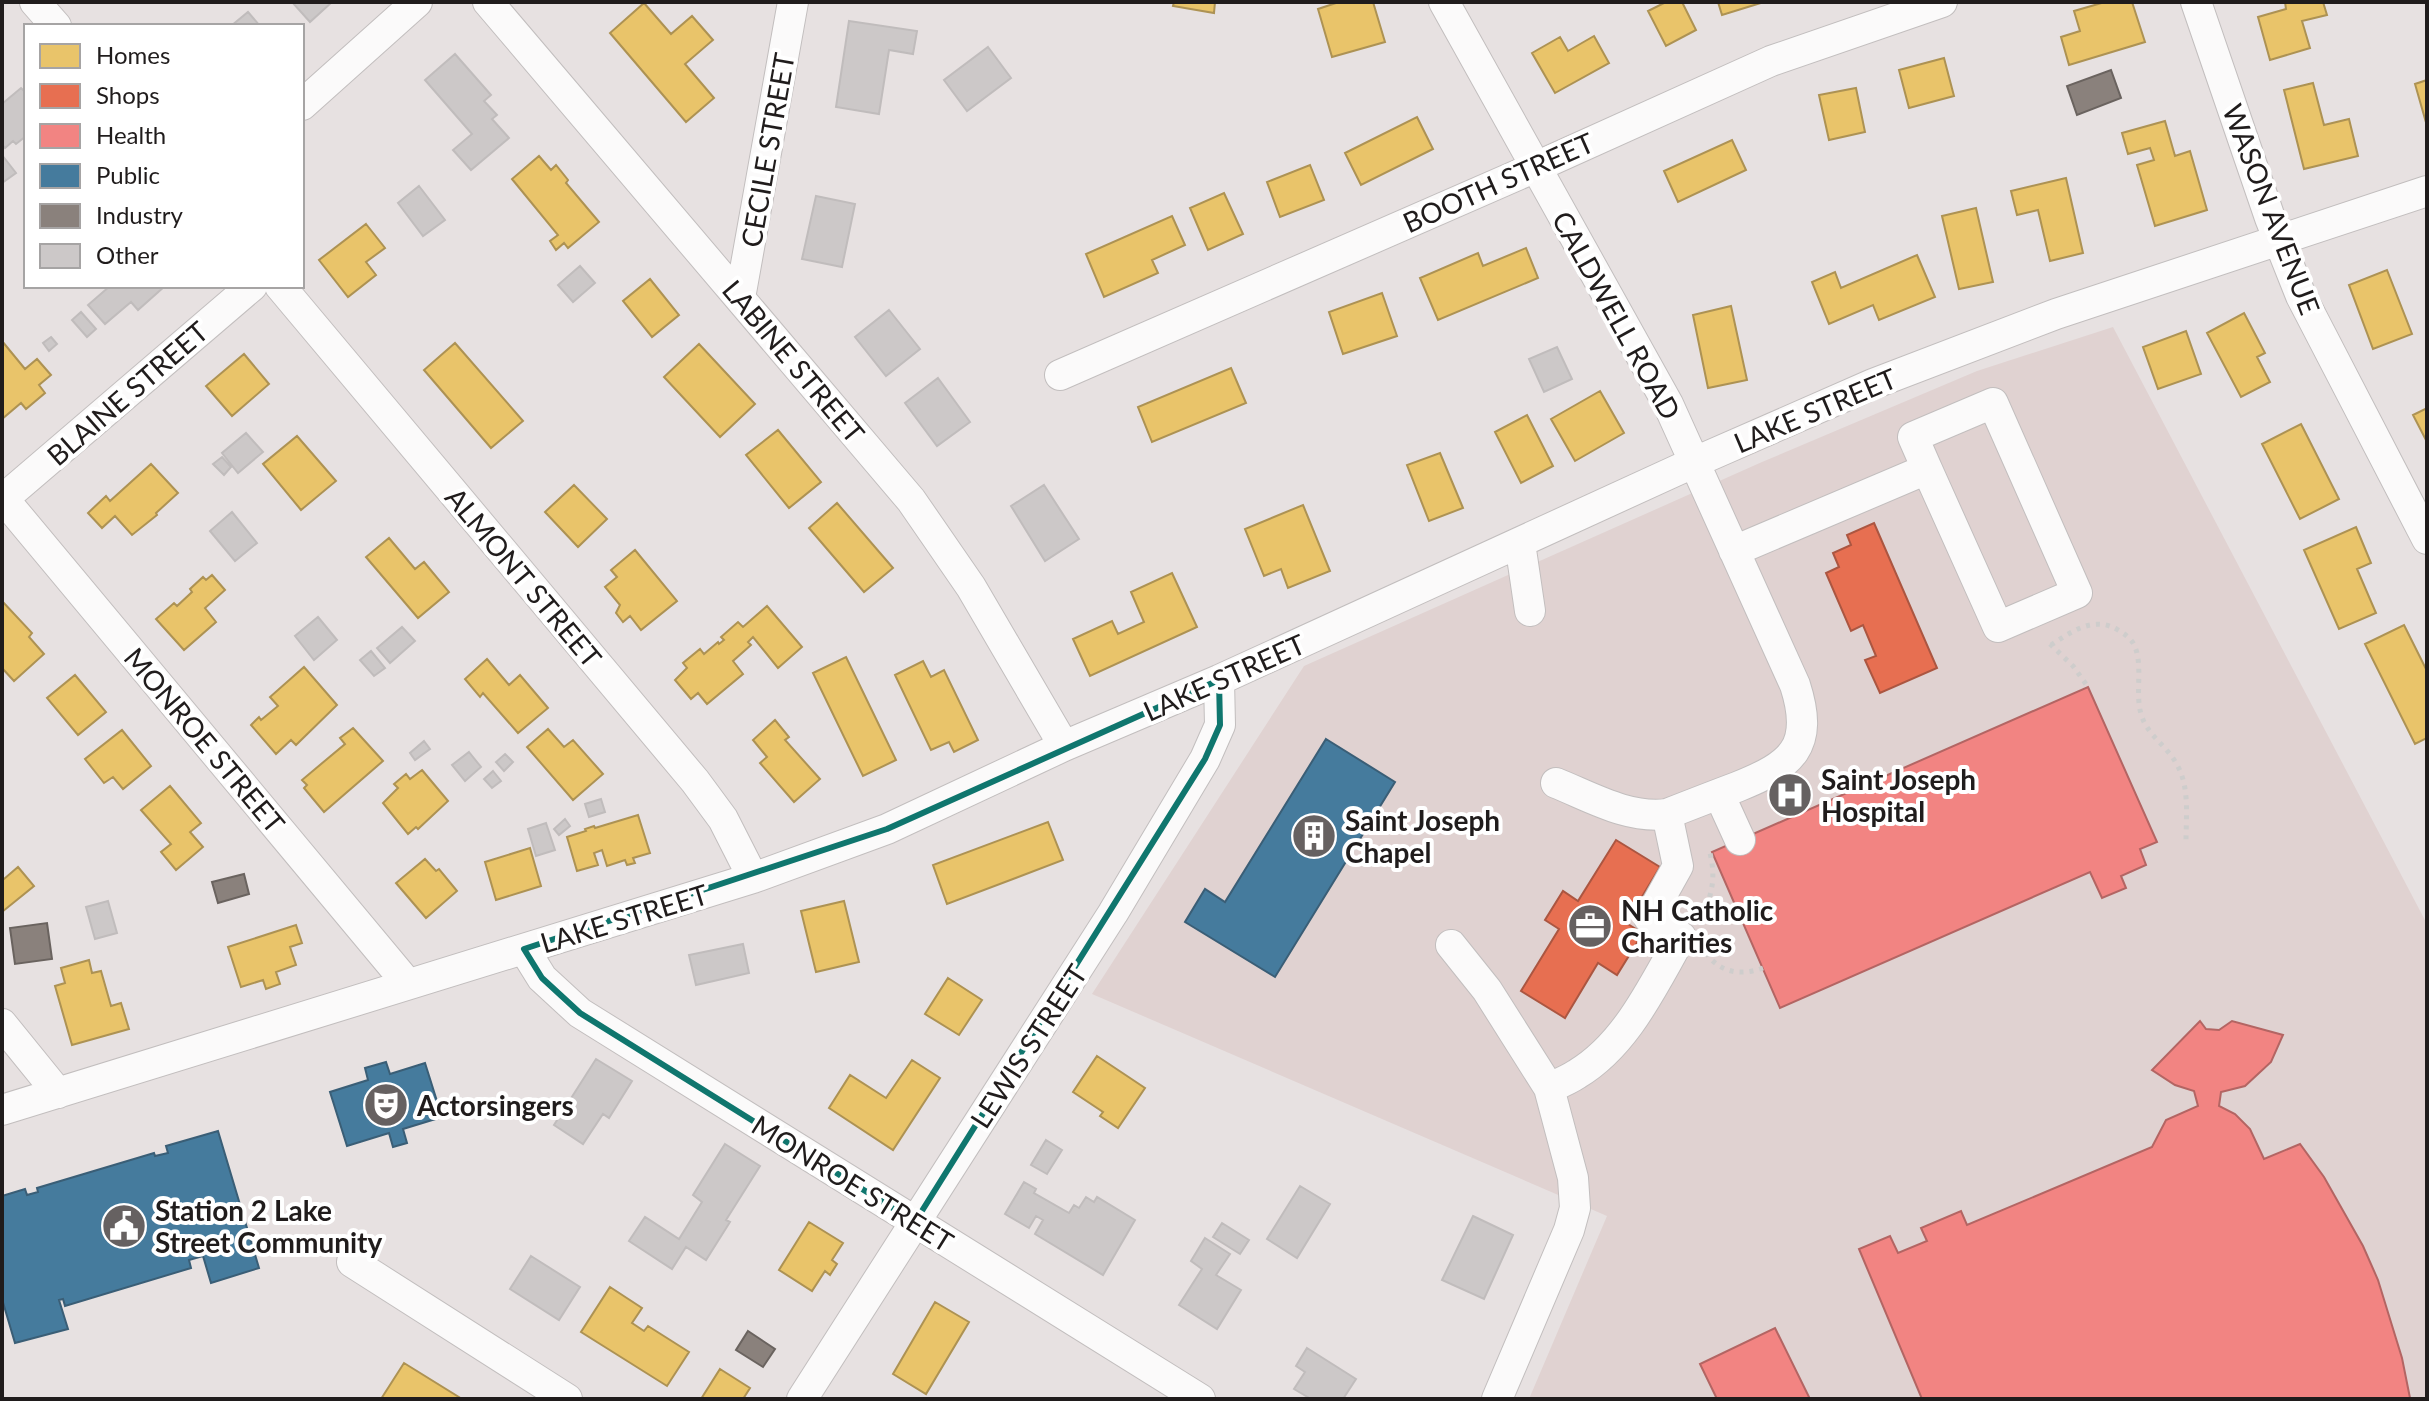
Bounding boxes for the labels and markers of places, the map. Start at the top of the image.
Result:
place label: Saint Joseph Hospital [1821,762,1976,828]
hospital icon: Saint Joseph Hospital [1766,771,1814,819]
place label: Saint Joseph Chapel [1345,803,1500,869]
building icon: Saint Joseph Chapel [1290,812,1338,860]
place label: NH Catholic Charities [1621,893,1774,959]
office icon: NH Catholic Charities [1566,902,1614,950]
theatre icon: Actorsingers [362,1081,410,1129]
place label: Actorsingers [416,1088,574,1122]
place label: Station 2 Lake Street Community [155,1193,383,1259]
public building icon: Station 2 Lake Street Community [100,1202,148,1250]

